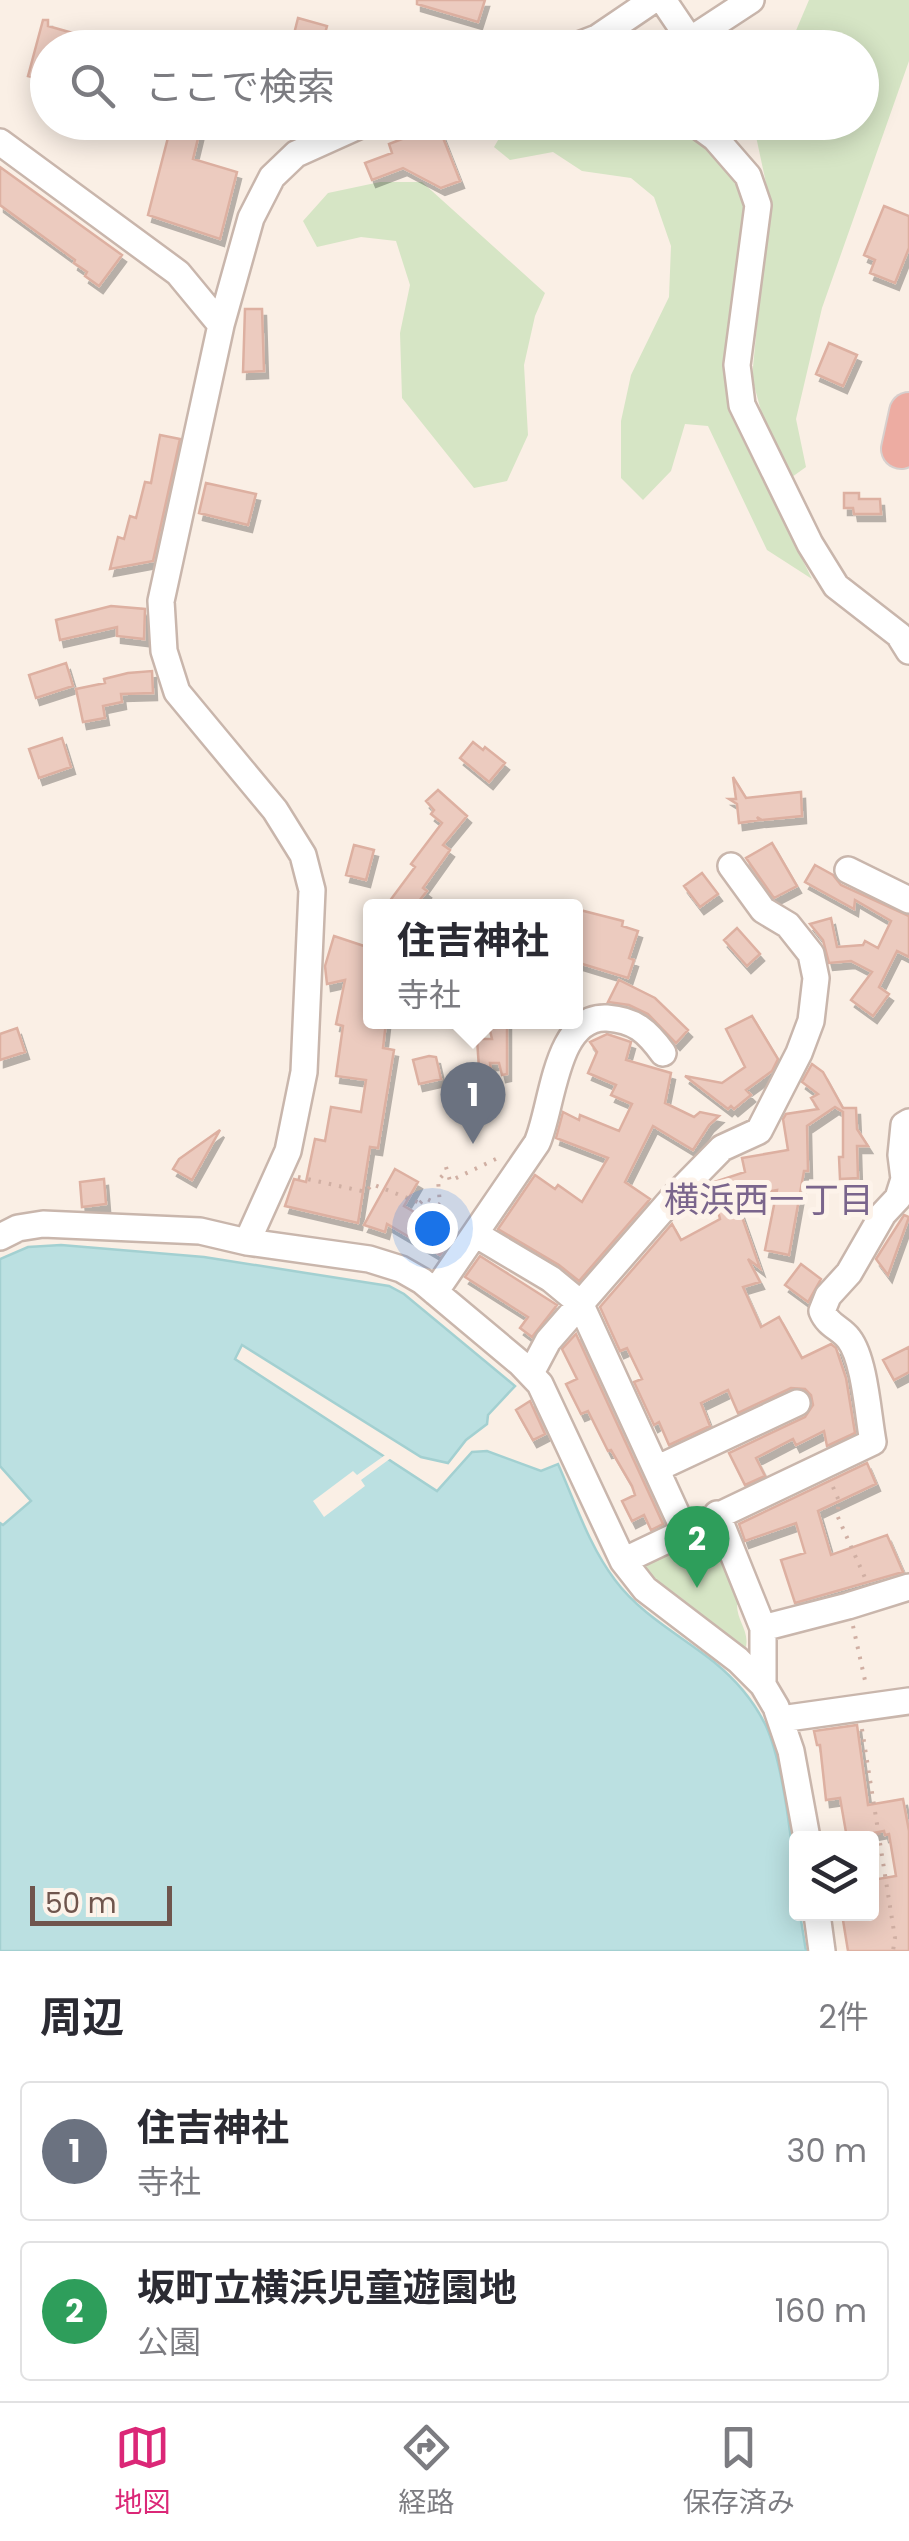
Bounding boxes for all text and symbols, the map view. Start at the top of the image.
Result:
search box [30,30,879,140]
icon: search [65,58,120,113]
text: ここで検索 [145,60,335,113]
popup [363,899,583,1029]
text: 住吉神社 [397,914,549,967]
text: 寺社 [397,972,461,1017]
pin: 1 [440,1062,506,1144]
district label: 横浜西一丁目 [664,1175,874,1224]
your location [407,1203,458,1254]
pin: 2 [664,1506,730,1588]
map controls [789,1831,879,1921]
button: layers [789,1831,879,1921]
scale bar [30,1881,172,1926]
text: 50 m [45,1884,116,1923]
text: 周辺 [40,1988,124,2047]
text: 2件 [819,1994,869,2039]
text: 住吉神社 [137,2101,289,2154]
text: 1 [68,2128,81,2173]
text: 30 m [787,2128,867,2173]
text: 寺社 [137,2159,201,2204]
text: 坂町立横浜児童遊園地 [137,2261,517,2314]
text: 2 [65,2288,84,2333]
text: 160 m [775,2288,867,2333]
text: 公園 [137,2319,201,2364]
tab: 地図 [114,2420,170,2524]
tab: 経路 [398,2420,455,2524]
tab: 保存済み [683,2420,795,2524]

